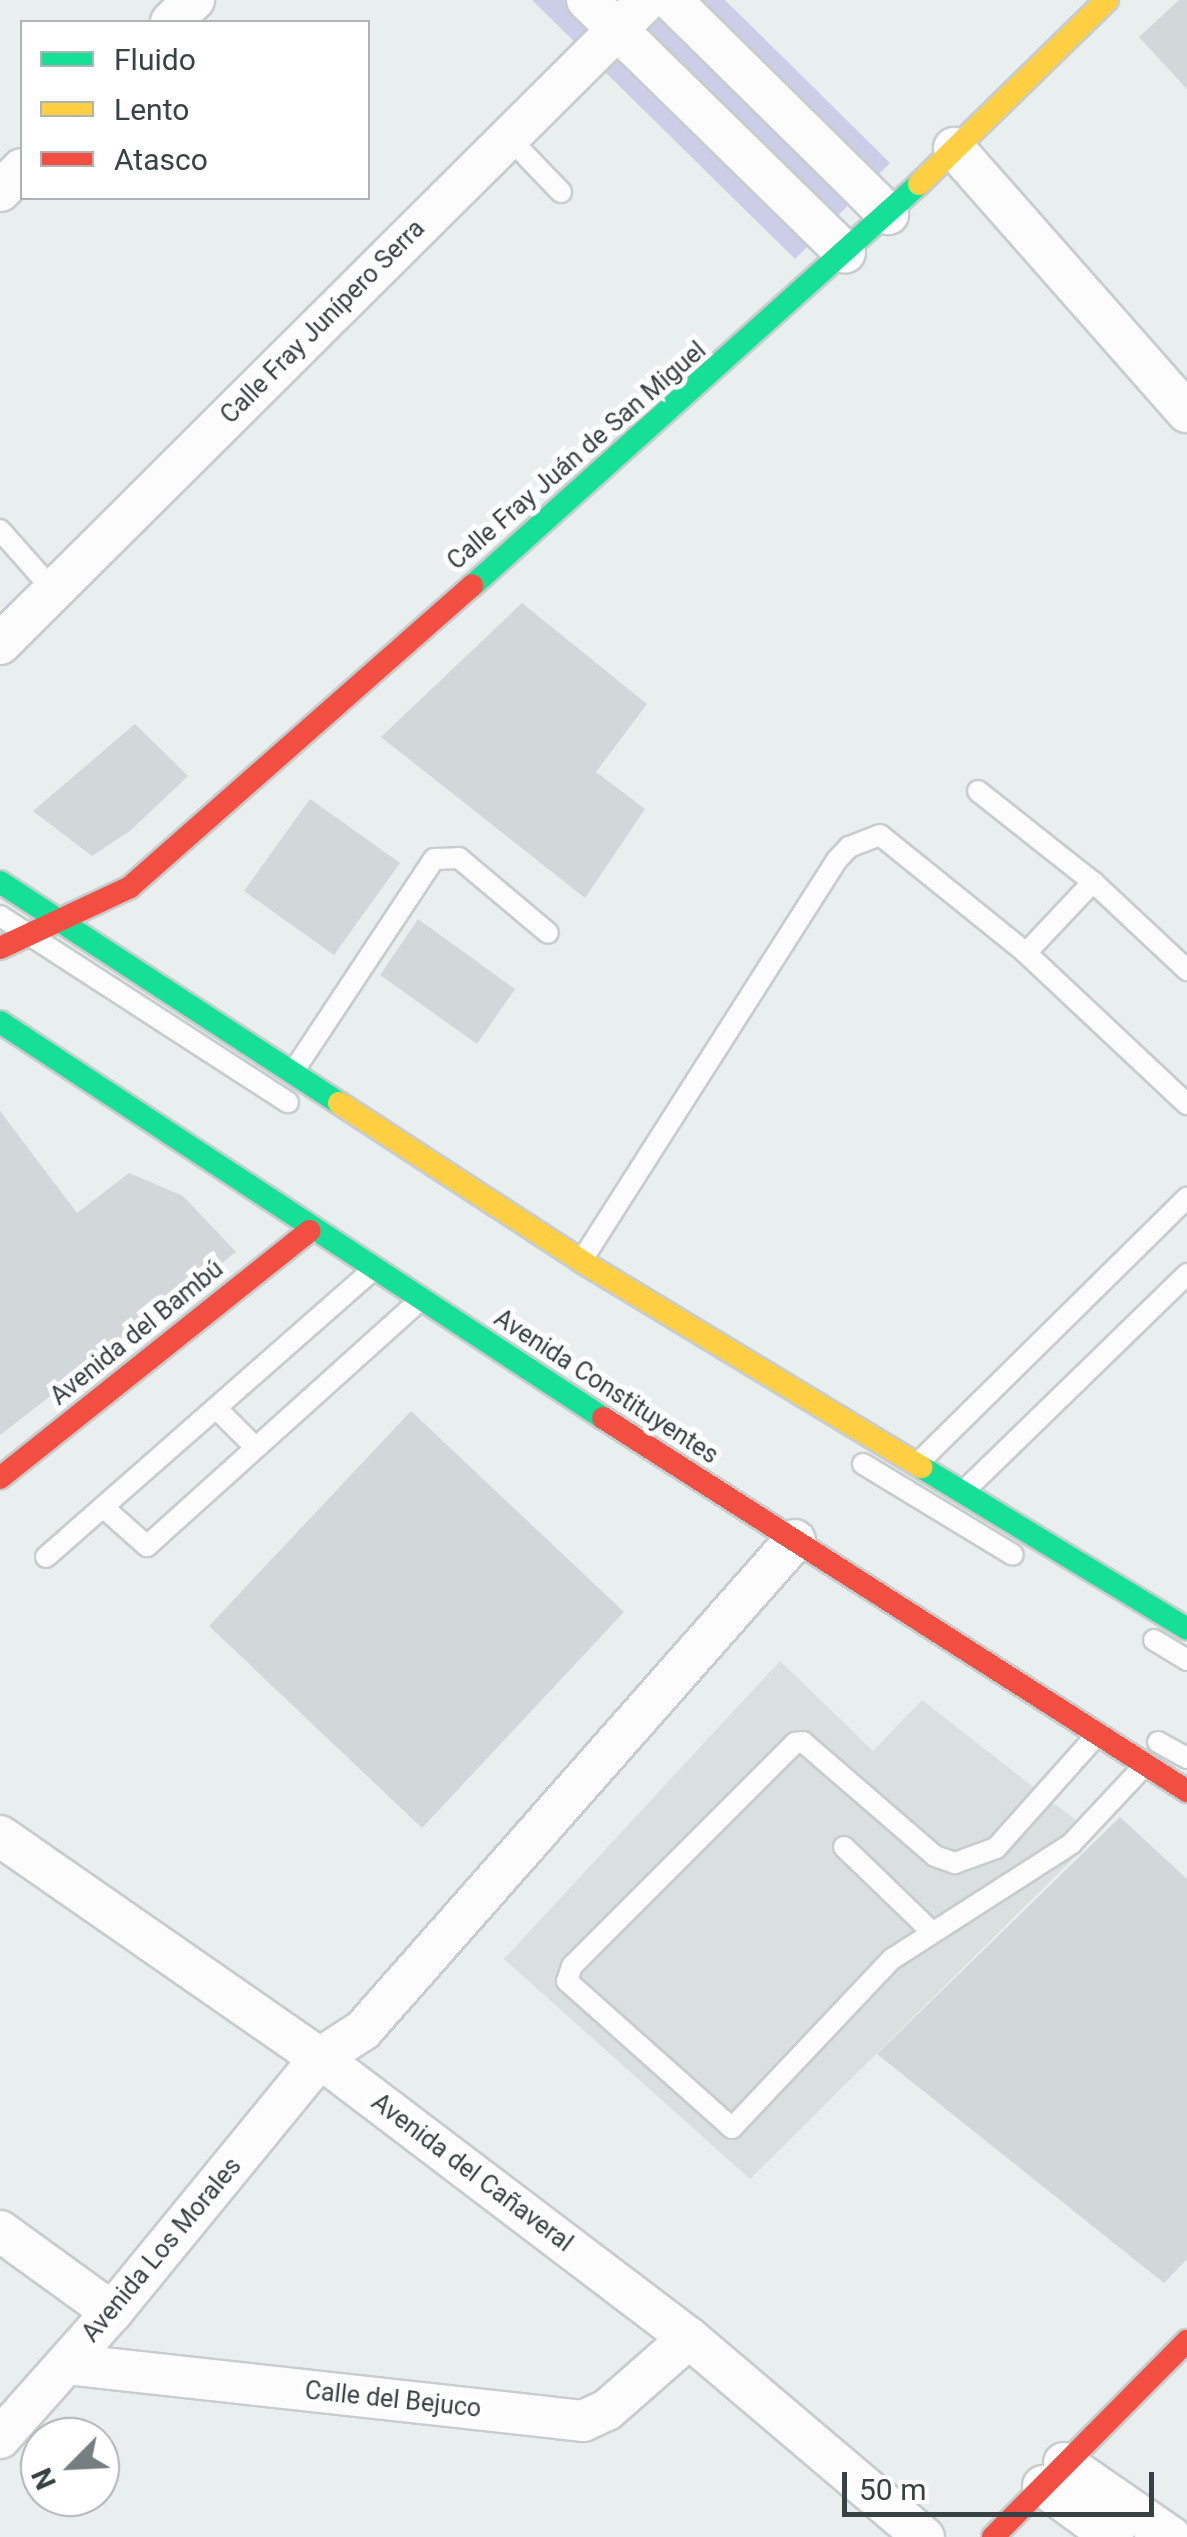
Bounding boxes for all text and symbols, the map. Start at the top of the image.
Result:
legend [20,20,370,200]
text: Fluido [114,42,196,77]
text: Lento [114,92,189,127]
text: Atasco [114,142,208,177]
street label: Calle Fray Junípero Serra [215,214,431,430]
street label: Calle Fray Juán de San Miguel [442,336,712,576]
street label: Avenida del Bambú [45,1254,229,1412]
street label: Avenida Constituyentes [488,1303,724,1471]
street label: Avenida del Cañaveral [365,2088,579,2258]
street label: Avenida Los Morales [76,2152,248,2348]
street label: Calle del Bejuco [303,2376,483,2424]
north arrow [20,2417,120,2517]
scale bar [847,2452,1160,2514]
text: N [25,2463,63,2494]
text: 50 m [859,2472,926,2507]

